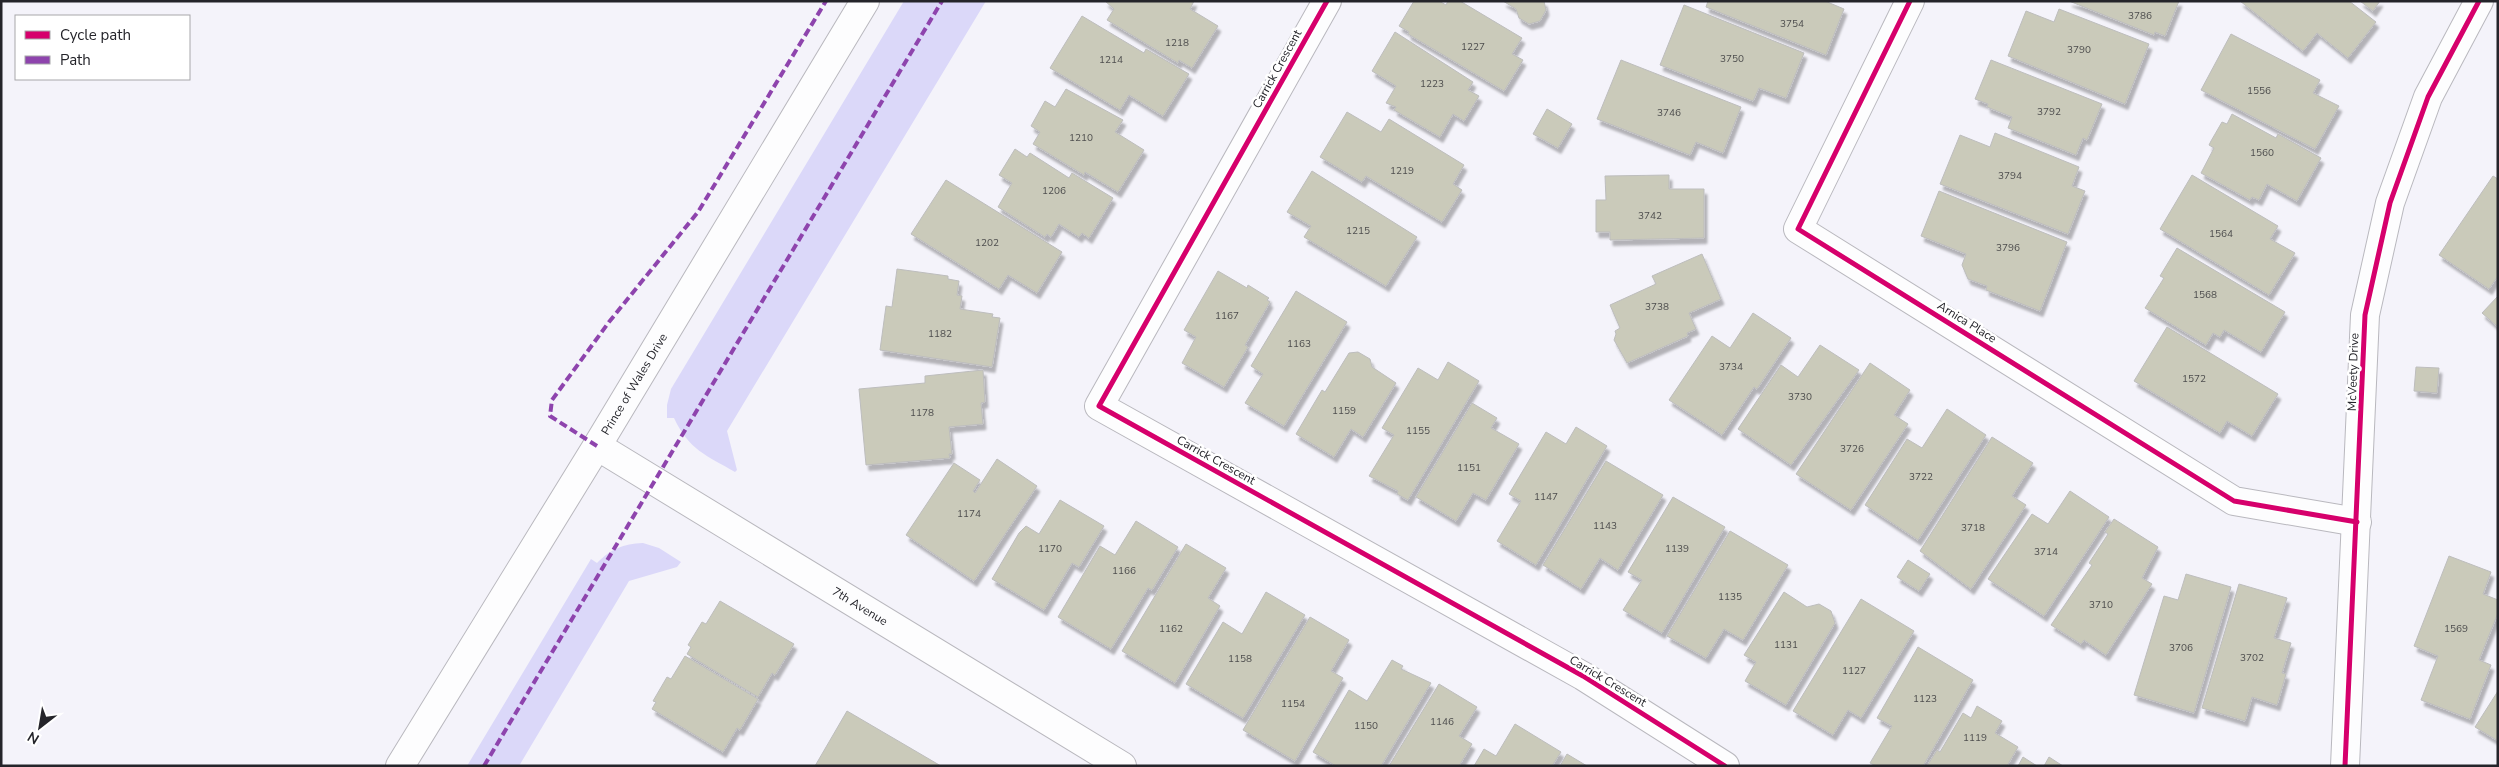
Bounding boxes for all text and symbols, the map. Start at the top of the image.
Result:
house number: 3786 [2128,9,2152,23]
legend [15,15,190,80]
house number: 3754 [1780,17,1804,31]
text: Cycle path [60,25,131,45]
street label: Carrick Crescent [1249,26,1306,111]
house number: 1218 [1165,36,1189,50]
house number: 1227 [1461,40,1485,54]
house number: 3790 [2067,43,2091,57]
text: Path [60,50,91,70]
house number: 3750 [1720,52,1744,66]
house number: 1214 [1099,53,1123,67]
house number: 1223 [1420,77,1444,91]
house number: 1556 [2247,84,2271,98]
house number: 3792 [2037,105,2061,119]
house number: 3746 [1657,106,1681,120]
house number: 1210 [1069,131,1093,145]
house number: 1560 [2250,146,2274,160]
house number: 1219 [1390,164,1414,178]
house number: 3794 [1998,169,2022,183]
house number: 1206 [1042,184,1066,198]
house number: 3742 [1638,209,1662,223]
house number: 1215 [1346,224,1370,238]
house number: 1564 [2209,227,2233,241]
house number: 1202 [975,236,999,250]
house number: 3796 [1996,241,2020,255]
house number: 1568 [2193,288,2217,302]
street label: Arnica Place [1934,297,2000,347]
house number: 3738 [1645,300,1669,314]
house number: 1167 [1215,309,1239,323]
house number: 1182 [928,327,952,341]
street label: Prince of Wales Drive [597,330,671,438]
street label: McVeety Drive [2344,333,2362,411]
house number: 1163 [1287,337,1311,351]
house number: 3734 [1719,360,1743,374]
house number: 1572 [2182,372,2206,386]
house number: 3730 [1788,390,1812,404]
house number: 1159 [1332,404,1356,418]
house number: 1178 [910,406,934,420]
house number: 1155 [1406,424,1430,438]
street label: Carrick Crescent [1174,432,1259,489]
house number: 3726 [1840,442,1864,456]
house number: 1151 [1457,461,1481,475]
house number: 3722 [1909,470,1933,484]
house number: 1147 [1534,490,1558,504]
house number: 1174 [957,507,981,521]
house number: 1143 [1593,519,1617,533]
house number: 3718 [1961,521,1985,535]
house number: 1170 [1038,542,1062,556]
house number: 1139 [1665,542,1689,556]
house number: 3714 [2034,545,2058,559]
house number: 1166 [1112,564,1136,578]
street label: 7th Avenue [829,583,891,629]
house number: 1135 [1718,590,1742,604]
house number: 3710 [2089,598,2113,612]
house number: 1162 [1159,622,1183,636]
house number: 1569 [2444,622,2468,636]
house number: 1131 [1774,638,1798,652]
house number: 3706 [2169,641,2193,655]
house number: 3702 [2240,651,2264,665]
house number: 1158 [1228,652,1252,666]
street label: Carrick Crescent [1566,652,1650,711]
house number: 1127 [1842,664,1866,678]
house number: 1123 [1913,692,1937,706]
house number: 1154 [1281,697,1305,711]
north arrow [15,702,65,752]
house number: 1146 [1430,715,1454,729]
house number: 1150 [1354,719,1378,733]
text: N [24,727,43,749]
house number: 1119 [1963,731,1987,745]

